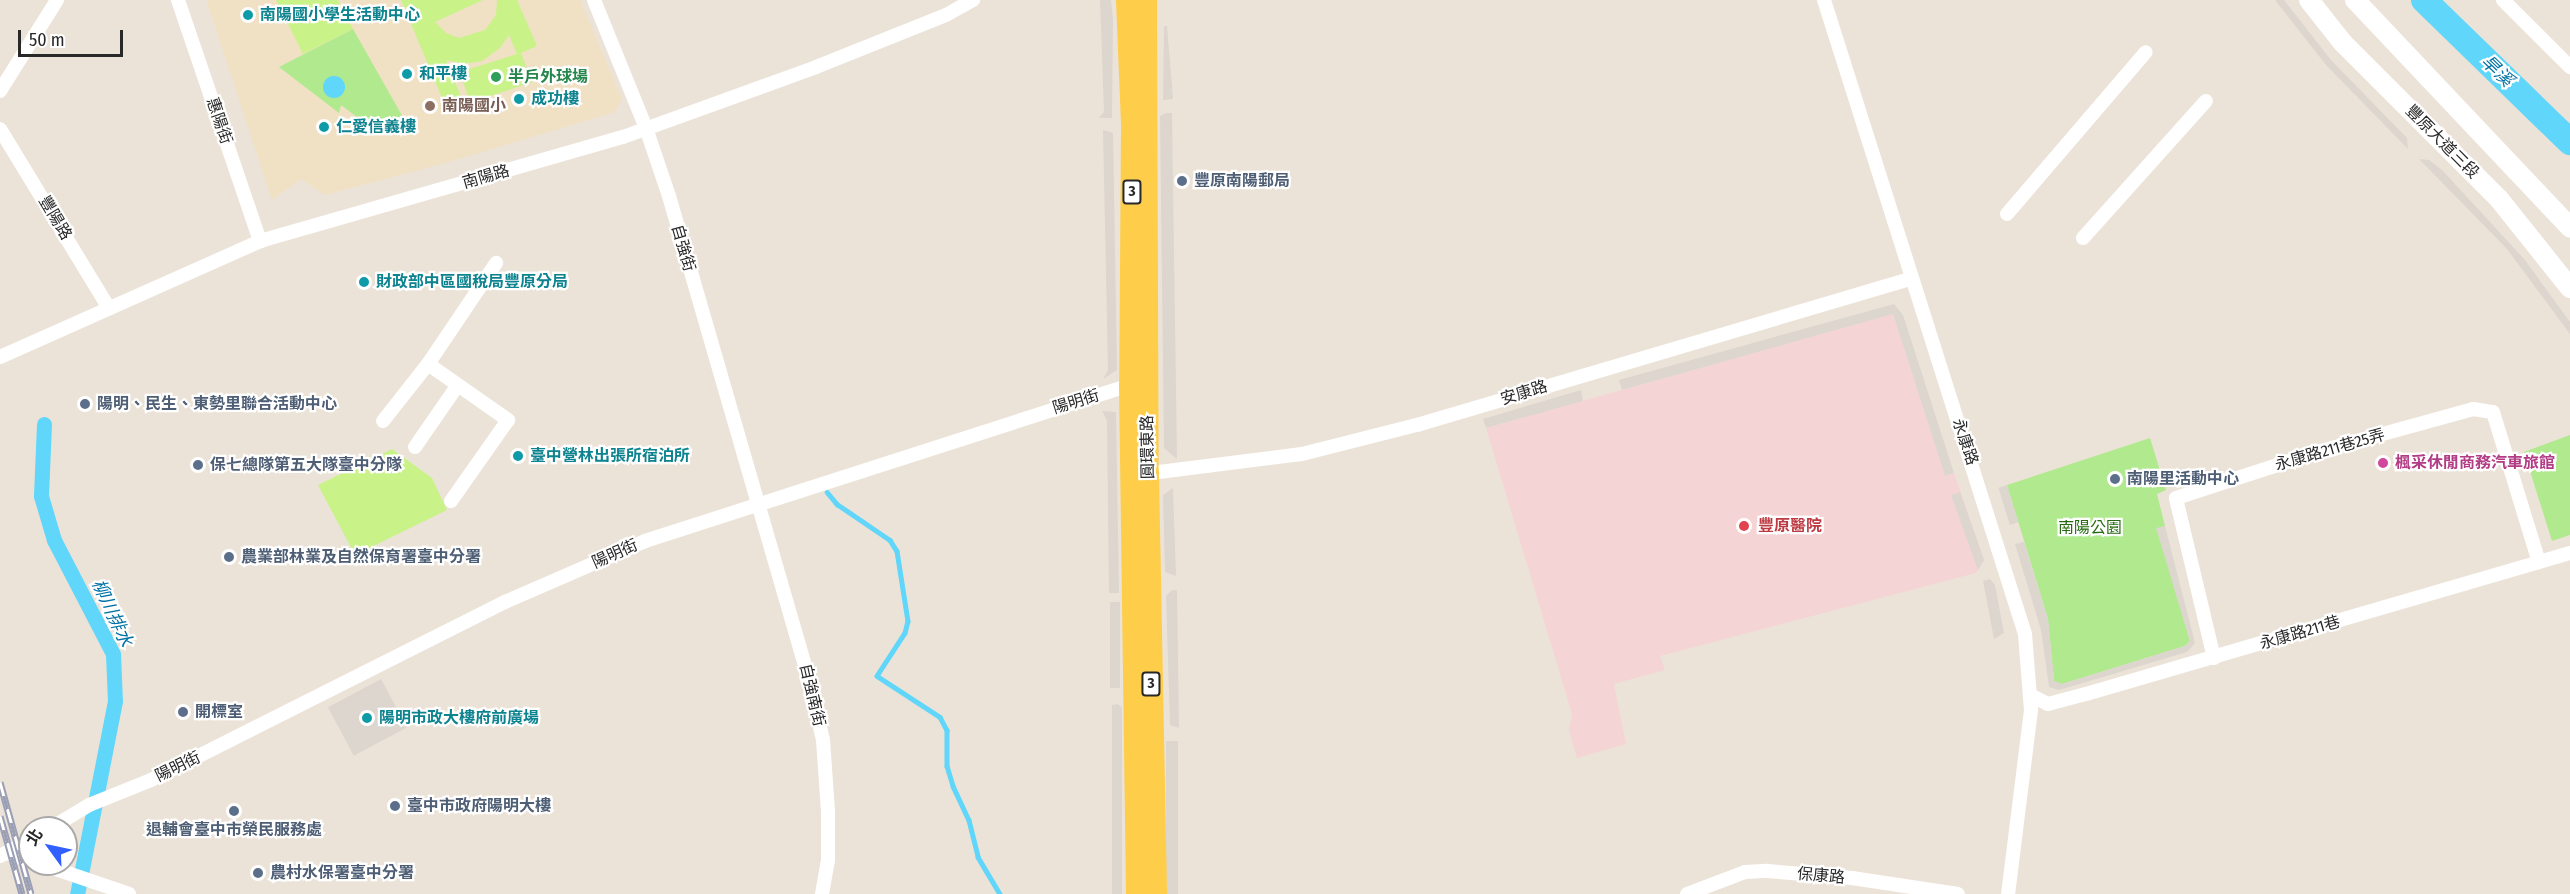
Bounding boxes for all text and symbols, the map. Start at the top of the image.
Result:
place label: 南陽國小學生活動中心 [260,5,420,25]
marker: 南陽國小學生活動中心 [241,8,255,22]
scale bar [21,18,126,56]
text: 50 m [29,29,65,51]
water label: 旱溪 [2477,51,2517,91]
place label: 和平樓 [419,64,467,84]
marker: 和平樓 [400,67,414,81]
place label: 半戶外球場 [508,67,588,87]
marker: 半戶外球場 [489,70,503,84]
place label: 成功樓 [531,89,579,109]
marker: 成功樓 [512,92,526,106]
street label: 惠陽街 [202,95,236,147]
place label: 南陽國小 [442,96,506,116]
marker: 南陽國小 [423,99,437,113]
street label: 豐原大道三段 [2401,101,2483,183]
place label: 仁愛信義樓 [336,117,416,137]
marker: 仁愛信義樓 [317,120,331,134]
street label: 南陽路 [460,161,512,193]
place label: 豐原南陽郵局 [1194,171,1290,191]
marker: 豐原南陽郵局 [1175,174,1189,188]
road number: 3 [1122,180,1142,204]
street label: 豐陽路 [34,192,76,244]
street label: 自強街 [667,222,699,274]
place label: 財政部中區國稅局豐原分局 [376,272,568,292]
marker: 財政部中區國稅局豐原分局 [357,275,371,289]
street label: 安康路 [1498,377,1550,409]
street label: 陽明街 [1050,386,1102,418]
place label: 陽明、民生、東勢里聯合活動中心 [97,394,337,414]
marker: 陽明、民生、東勢里聯合活動中心 [78,397,92,411]
street label: 圓環東路 [1138,415,1158,479]
street label: 永康路 [1948,416,1982,468]
street label: 永康路211巷25弄 [2273,425,2387,475]
place label: 臺中營林出張所宿泊所 [530,446,690,466]
marker: 臺中營林出張所宿泊所 [511,449,525,463]
place label: 楓采休閒商務汽車旅館 [2395,453,2555,473]
place label: 保七總隊第五大隊臺中分隊 [210,455,402,475]
marker: 楓采休閒商務汽車旅館 [2376,456,2390,470]
marker: 保七總隊第五大隊臺中分隊 [191,458,205,472]
place label: 南陽里活動中心 [2127,469,2239,489]
marker: 南陽里活動中心 [2108,472,2122,486]
place label: 豐原醫院 [1758,516,1822,536]
marker: 豐原醫院 [1735,517,1753,535]
park label: 南陽公園 [2058,518,2122,538]
street label: 陽明街 [589,535,641,573]
place label: 農業部林業及自然保育署臺中分署 [241,547,481,567]
marker: 農業部林業及自然保育署臺中分署 [222,550,236,564]
water label: 柳川排水 [87,576,137,650]
street label: 永康路211巷 [2257,612,2343,654]
street label: 自強南街 [795,662,829,728]
road number: 3 [1140,672,1162,696]
place label: 開標室 [195,702,243,722]
marker: 開標室 [176,705,190,719]
place label: 陽明市政大樓府前廣場 [379,708,539,728]
marker: 陽明市政大樓府前廣場 [360,711,374,725]
street label: 陽明街 [152,748,204,786]
place label: 臺中市政府陽明大樓 [407,796,551,816]
marker: 臺中市政府陽明大樓 [388,799,402,813]
marker: 退輔會臺中市榮民服務處 [227,804,241,818]
north arrow [18,816,78,876]
place label: 退輔會臺中市榮民服務處 [146,820,322,840]
text: 北 [22,825,46,849]
place label: 農村水保署臺中分署 [270,863,414,883]
street label: 保康路 [1796,864,1846,888]
marker: 農村水保署臺中分署 [251,866,265,880]

